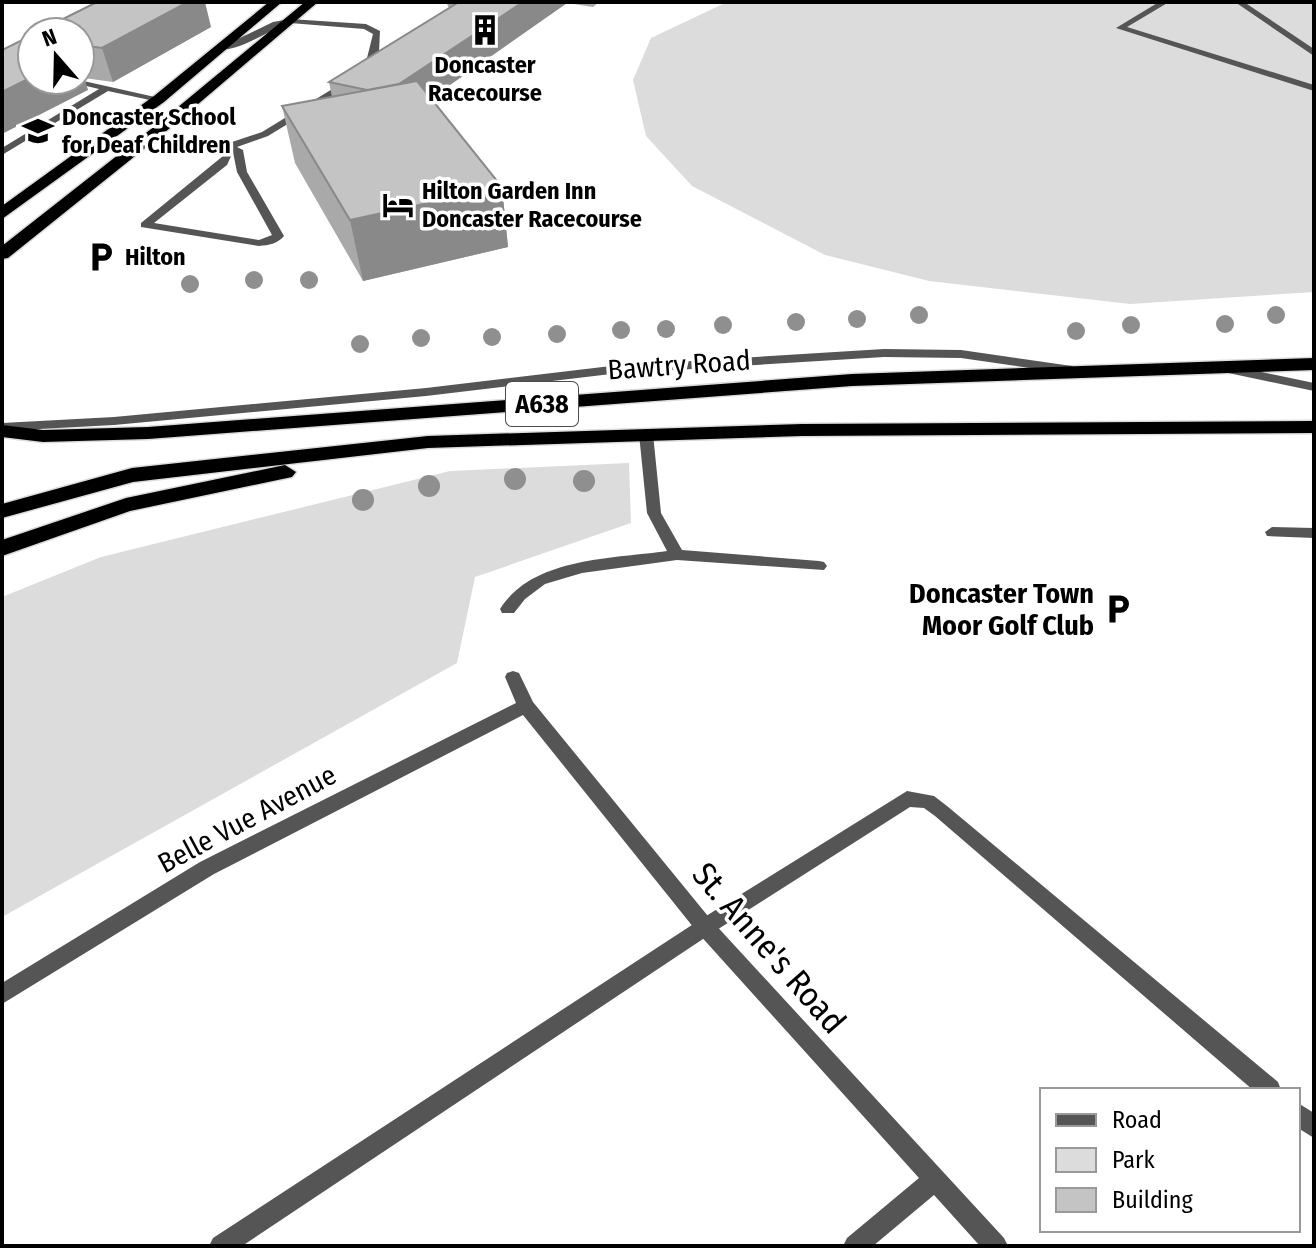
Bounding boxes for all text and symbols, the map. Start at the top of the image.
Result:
building icon: Doncaster Racecourse [468,13,502,47]
north arrow [16,16,96,96]
text: N [39,23,60,53]
place label: Doncaster Racecourse [428,51,542,107]
place label: Doncaster School for Deaf Children [62,103,236,159]
school or university icon: Doncaster School for Deaf Children [21,114,55,148]
place label: Hilton Garden Inn Doncaster Racecourse [422,177,642,233]
hotel icon: Hilton Garden Inn Doncaster Racecourse [381,188,415,222]
parking icon: Hilton [84,240,118,274]
place label: Hilton [125,243,186,271]
street label: Bawtry Road [606,344,752,386]
road number: A638 [506,382,578,426]
place label: Doncaster Town Moor Golf Club [909,577,1094,642]
parking icon: Doncaster Town Moor Golf Club [1101,592,1135,626]
street label: Belle Vue Avenue [152,758,342,880]
street label: St. Anne's Road [684,854,854,1042]
legend [1040,1088,1300,1232]
text: Road [1112,1106,1162,1134]
text: Park [1112,1146,1155,1174]
text: Building [1112,1186,1194,1214]

